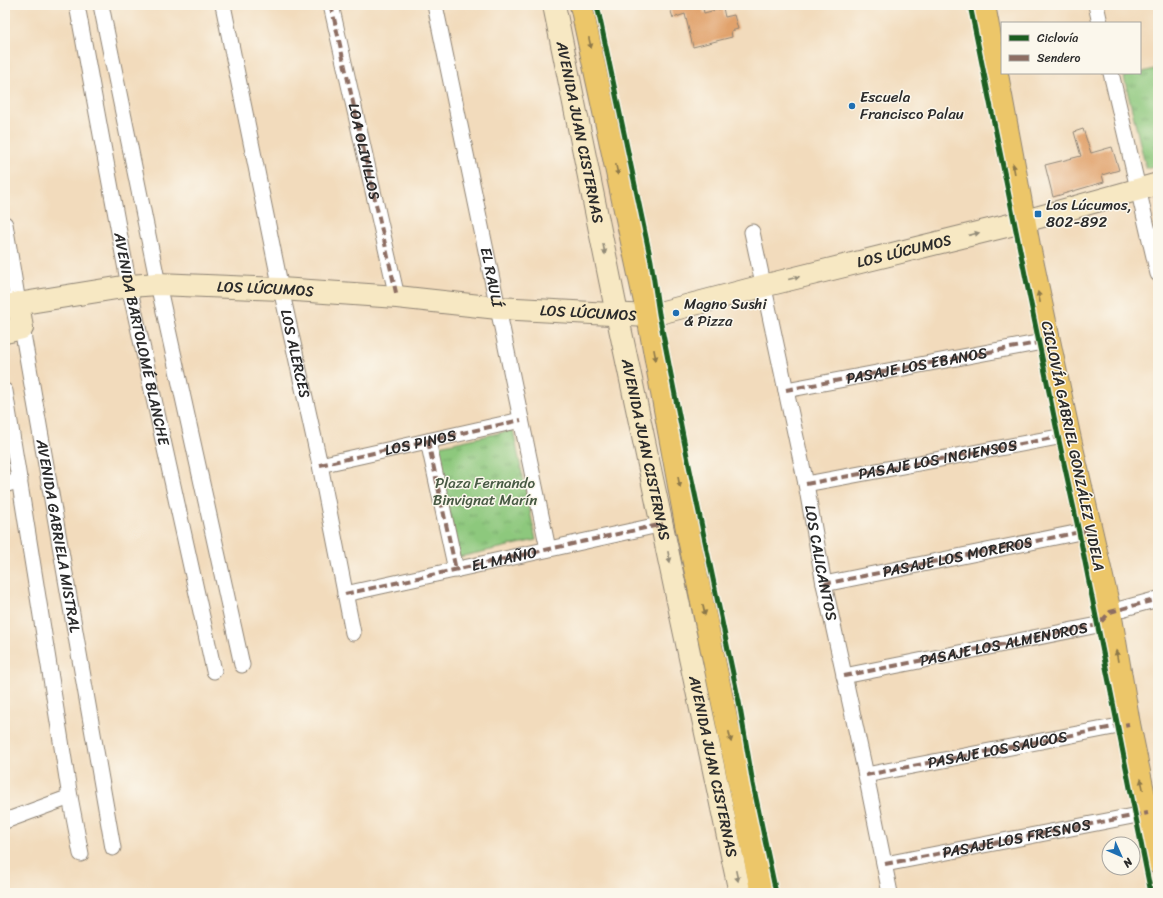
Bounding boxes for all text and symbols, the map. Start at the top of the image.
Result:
legend [1001,22,1141,74]
text: Ciclovía [1037,27,1078,49]
one-way arrow [587,37,593,49]
street label: AVENIDA JUAN CISTERNAS [549,38,611,226]
text: Sendero [1037,47,1081,69]
place label: Escuela Francisco Palau [860,84,964,127]
street label: LOA OLIVILLOS [341,101,388,202]
marker: Escuela Francisco Palau [847,101,857,111]
one-way arrow [1011,163,1017,175]
one-way arrow [614,164,620,176]
place label: Los Lúcumos, 802-892 [1046,192,1132,235]
marker: Los Lúcumos, 802-892 [1033,209,1043,219]
street label: LOS LÚCUMOS [854,227,954,275]
street label: AVENIDA BARTOLOMÉ BLANCHE [106,229,177,449]
one-way arrow [968,230,980,236]
one-way arrow [601,243,607,255]
street label: EL RAULÍ [473,245,511,310]
street label: LOS LÚCUMOS [216,273,314,304]
one-way arrow [787,275,800,281]
place label: Magno Sushi & Pizza [684,291,767,334]
one-way arrow [1036,291,1042,303]
street label: LOS LÚCUMOS [539,297,637,328]
street label: LOS ALERCES [273,307,318,400]
marker: Magno Sushi & Pizza [671,308,681,318]
street label: CICLOVÍA GABRIEL GONZÁLEZ VIDELA [1034,319,1112,573]
street label: PASAJE LOS EBANOS [844,339,990,392]
one-way arrow [652,348,658,361]
street label: AVENIDA JUAN CISTERNAS [614,355,678,544]
street label: LOS PINOS [382,422,459,463]
street label: PASAJE LOS INCIENSOS [856,432,1020,487]
street label: AVENIDA GABRIELA MISTRAL [29,436,88,635]
park label: Plaza Fernando Binvignat Marín [433,470,537,513]
one-way arrow [676,476,682,488]
street label: LOS CALICANTOS [797,503,845,624]
street label: PASAJE LOS MOREROS [880,529,1034,585]
street label: EL MAÑIO [469,539,540,579]
one-way arrow [667,551,673,563]
one-way arrow [701,604,707,616]
street label: PASAJE LOS ALMENDROS [917,614,1091,674]
one-way arrow [1114,650,1120,662]
street label: AVENIDA JUAN CISTERNAS [681,672,745,860]
street label: PASAJE LOS SAUCOS [925,723,1070,776]
one-way arrow [728,731,734,743]
one-way arrow [1139,778,1145,790]
street label: PASAJE LOS FRESNOS [940,811,1094,866]
north arrow [1101,836,1141,876]
text: N [1118,853,1138,872]
one-way arrow [734,870,740,882]

